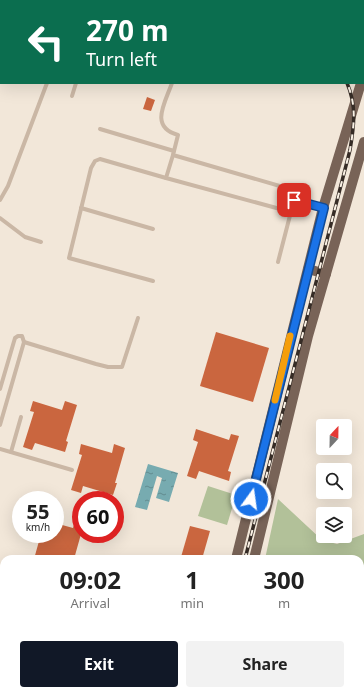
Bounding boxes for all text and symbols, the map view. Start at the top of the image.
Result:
text: 270 m [86,11,169,49]
icon: left [20,16,72,68]
text: Turn left [86,47,157,71]
pin [277,183,311,217]
icon: arrive [283,189,305,211]
north arrow [316,419,352,455]
map controls [316,419,352,543]
button: search [316,463,352,499]
position arrow [230,478,272,520]
speed limit sign: 60 [72,491,124,543]
text: 55 [27,498,49,525]
button: layers [316,507,352,543]
text: km/h [26,520,50,534]
text: 09:02 [59,563,121,596]
text: 1 [185,563,199,596]
text: 300 [263,563,305,596]
text: Arrival [70,594,110,612]
text: min [180,594,204,612]
text: m [278,594,290,612]
button: Exit [20,641,178,687]
button: Share [186,641,344,687]

